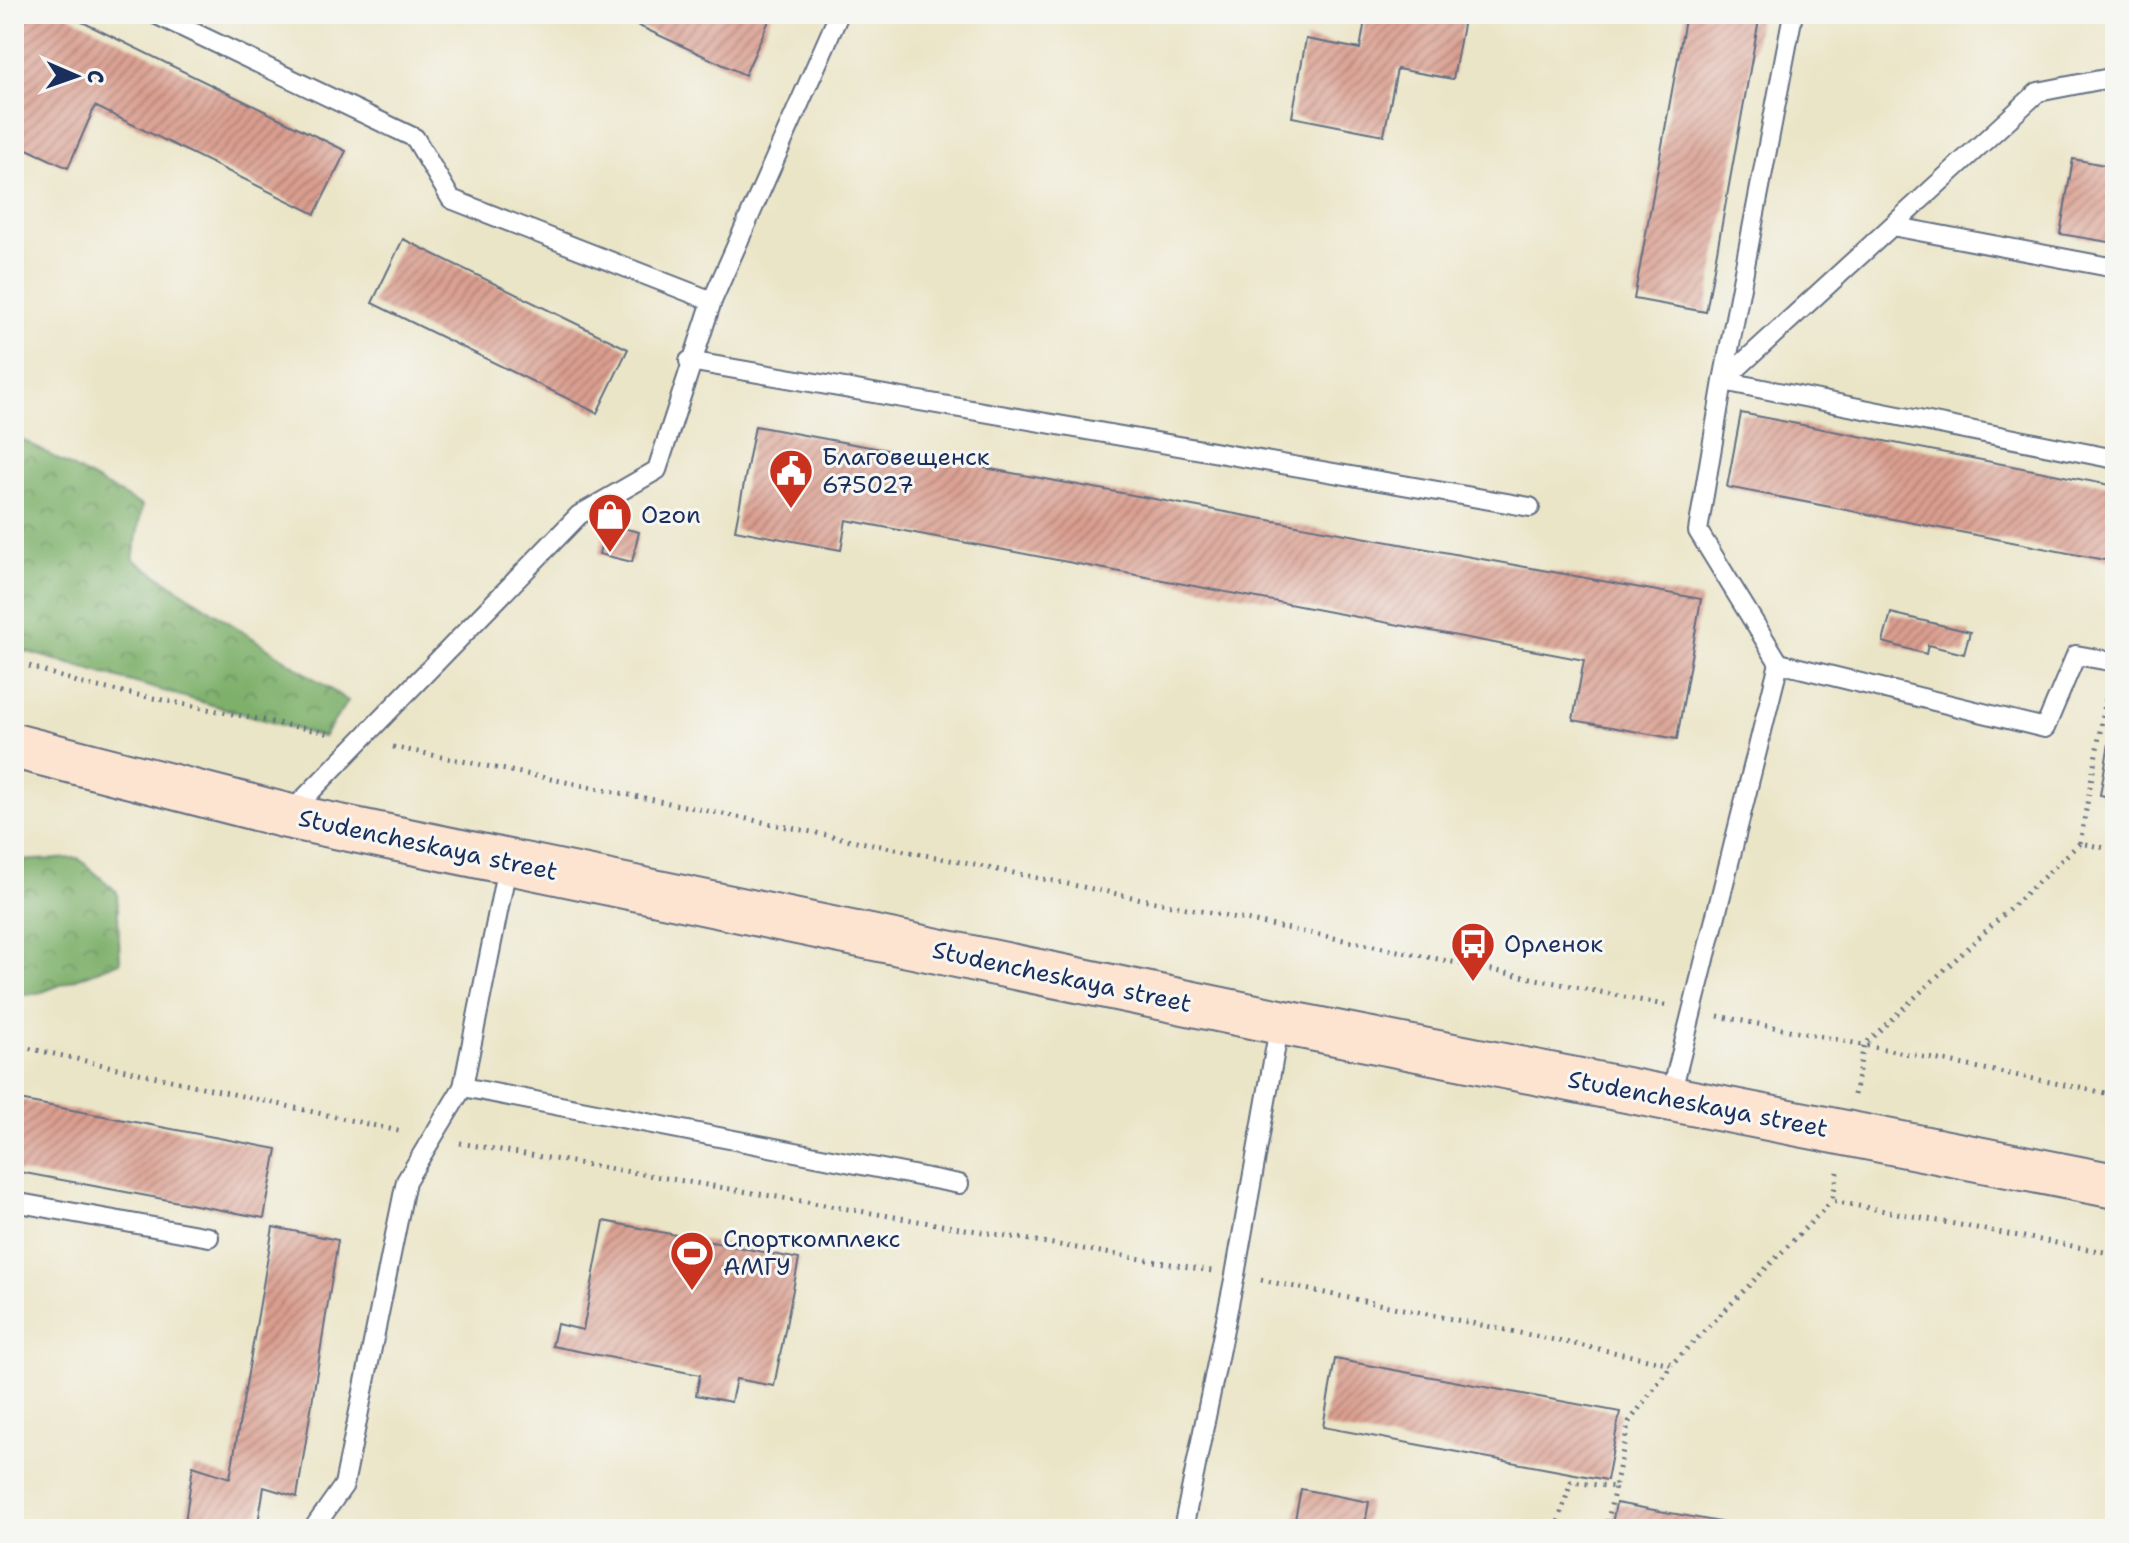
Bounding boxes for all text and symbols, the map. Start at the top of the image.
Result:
north arrow [36,36,116,116]
text: С [81,69,110,84]
place label: Благовещенск 675027 [822,441,990,501]
public building icon: Благовещенск 675027 [767,447,815,510]
shop icon: Ozon [586,491,634,554]
place label: Ozon [641,499,701,531]
street label: Studencheskaya street [296,802,560,888]
bus stop icon: Орленок [1449,920,1497,983]
place label: Орленок [1504,928,1603,960]
street label: Studencheskaya street [930,934,1194,1020]
street label: Studencheskaya street [1565,1063,1831,1145]
place label: Спорткомплекс АМГУ [723,1223,901,1283]
sports icon: Спорткомплекс АМГУ [668,1229,716,1292]

